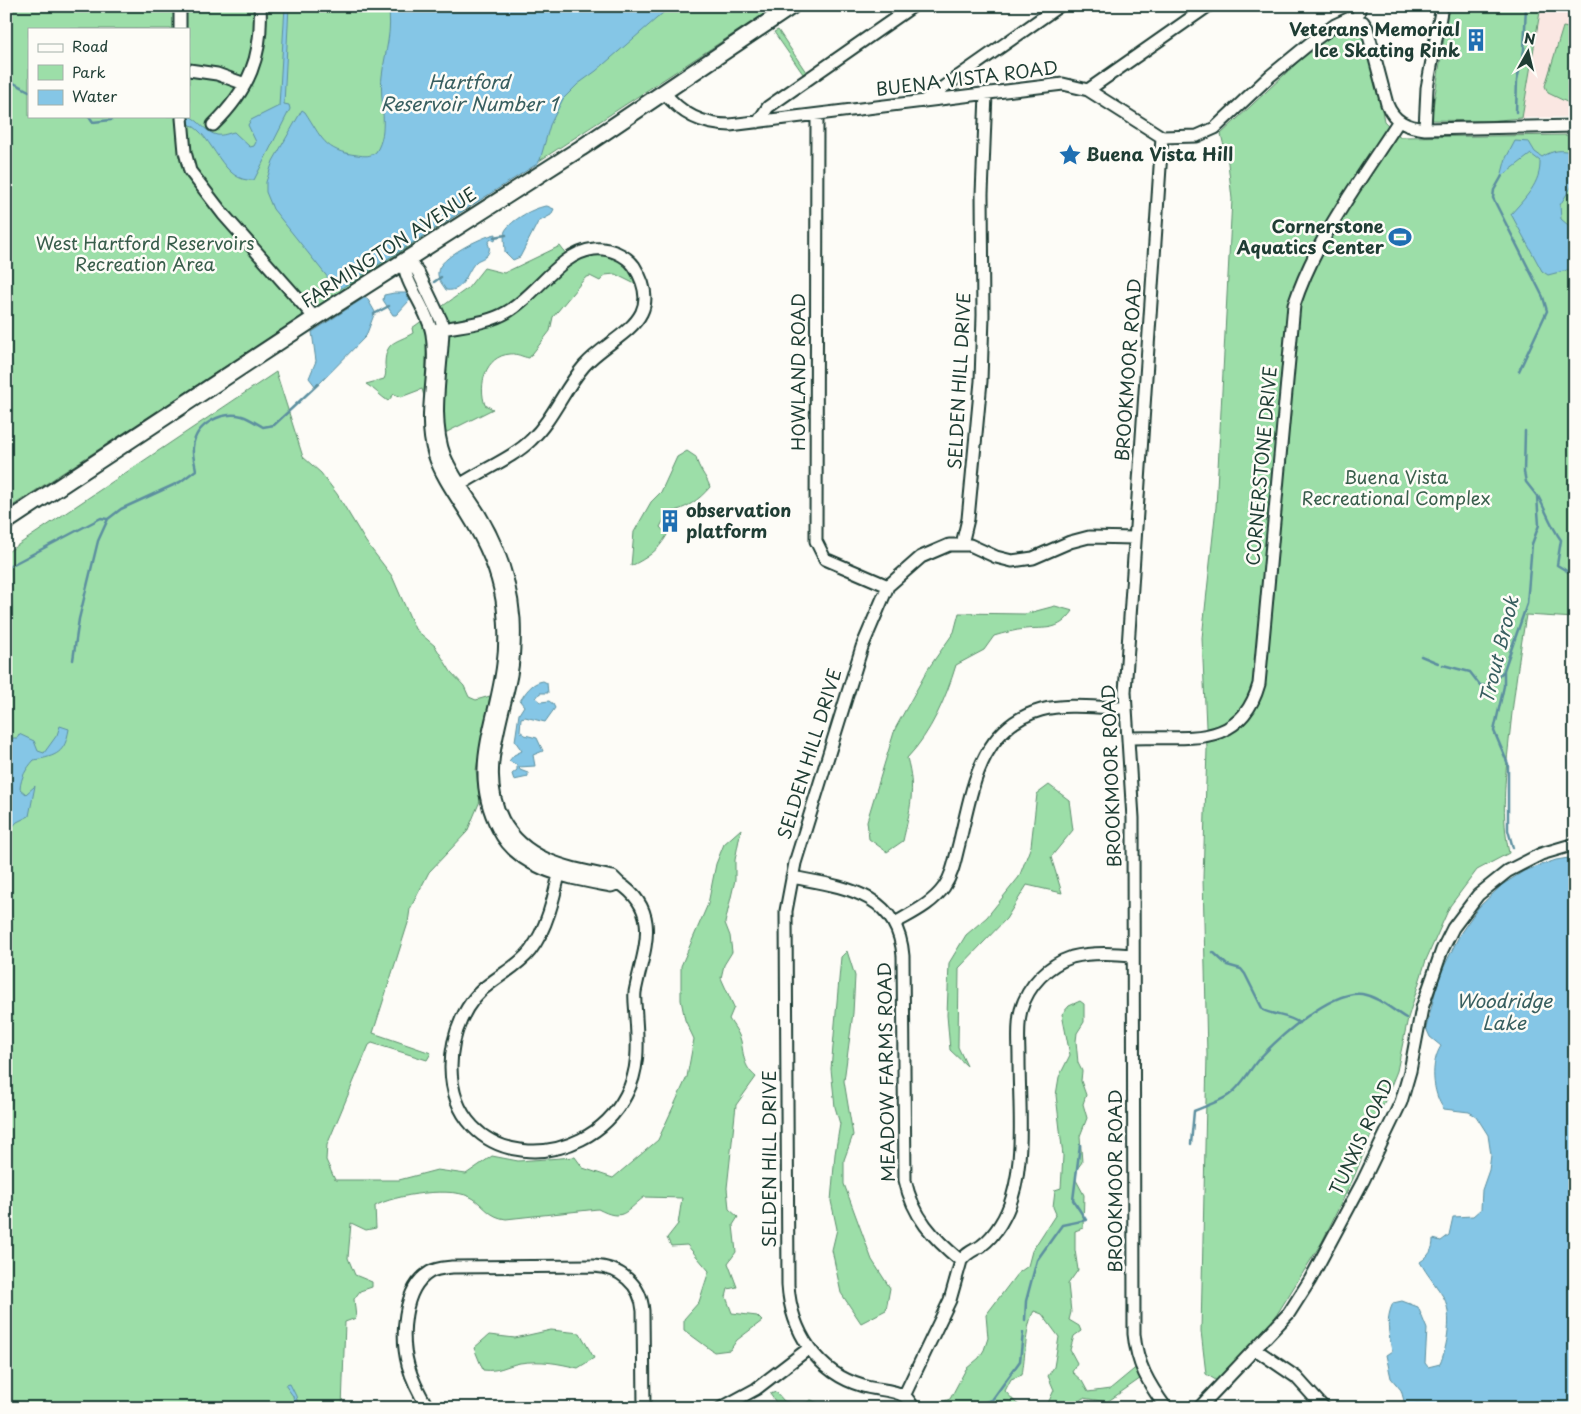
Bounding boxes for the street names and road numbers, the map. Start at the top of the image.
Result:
street label: BUENA VISTA ROAD [874,53,1059,102]
street label: FARMINGTON AVENUE [295,180,481,314]
street label: BROOKMOOR ROAD [1108,278,1147,462]
street label: SELDEN HILL DRIVE [940,292,977,470]
street label: HOWLAND ROAD [784,293,811,451]
street label: CORNERSTONE DRIVE [1238,365,1283,567]
street label: SELDEN HILL DRIVE [770,665,847,842]
street label: BROOKMOOR ROAD [1094,684,1127,868]
street label: MEADOW FARMS ROAD [870,962,901,1182]
street label: SELDEN HILL DRIVE [755,1070,782,1248]
street label: TUNXIS ROAD [1322,1074,1399,1199]
street label: BROOKMOOR ROAD [1101,1089,1128,1273]

